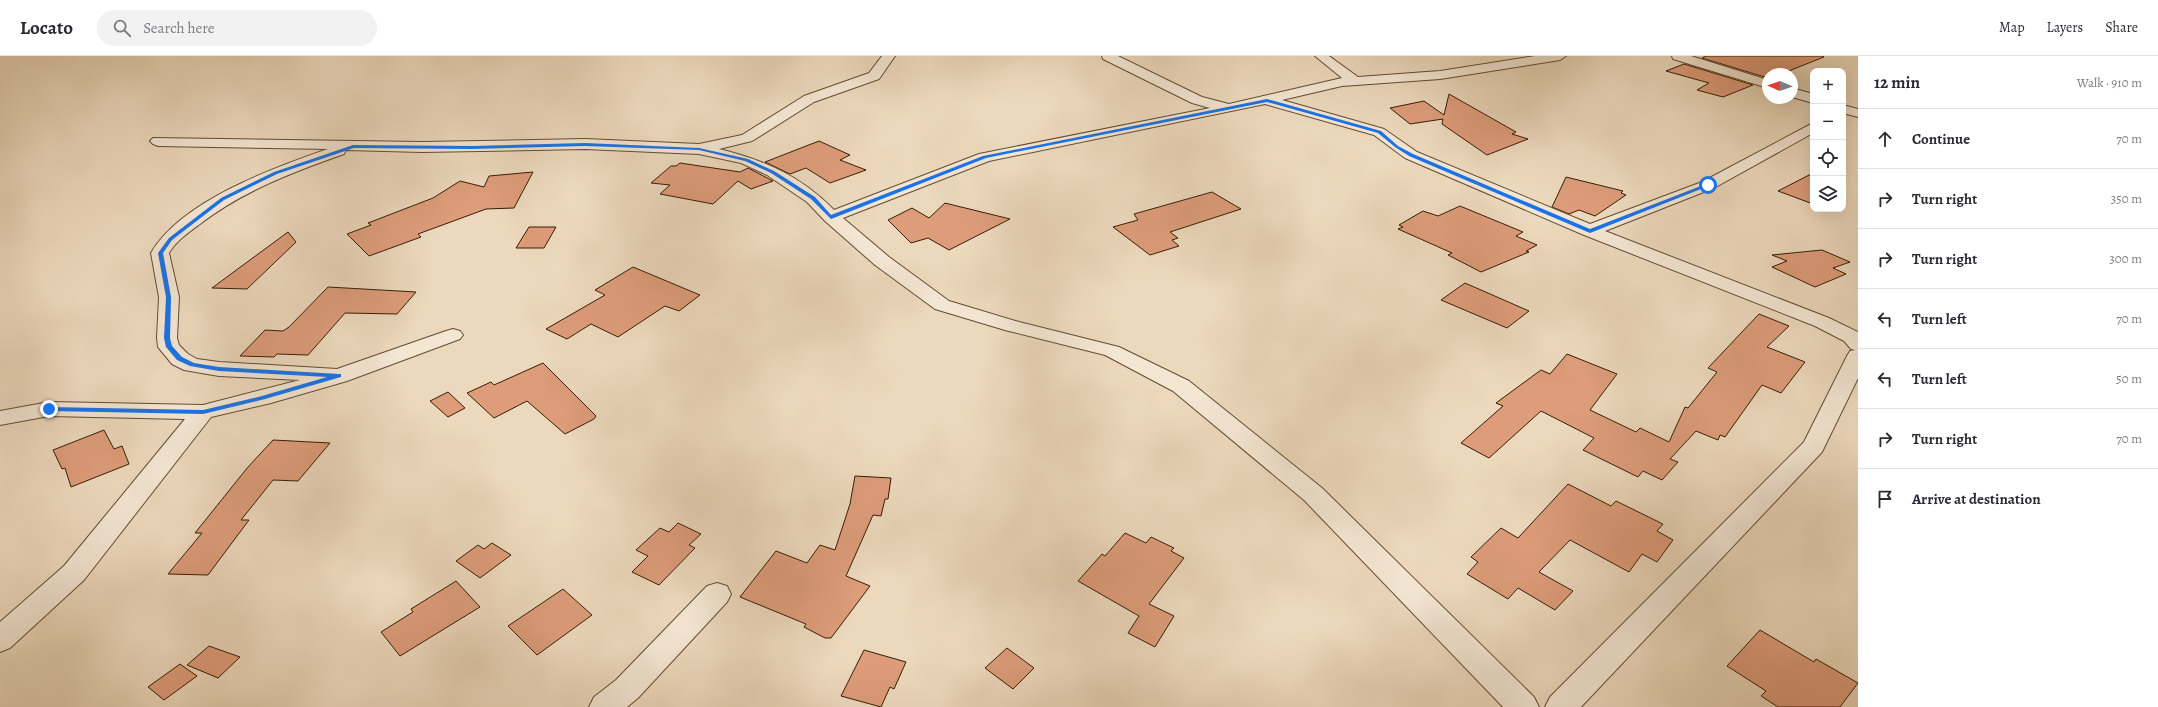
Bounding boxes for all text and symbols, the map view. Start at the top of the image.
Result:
search box [97,10,377,46]
text: Locato [20,15,73,41]
icon: search [111,17,133,39]
text: Search here [143,18,215,38]
text: Map [1999,18,2025,37]
text: Layers [2047,18,2083,37]
text: Share [2105,18,2138,37]
north arrow [1762,68,1798,104]
map controls [1810,68,1846,212]
button: + [1810,68,1846,104]
text: 12 min [1874,71,1920,94]
text: Walk · 910 m [2077,74,2142,91]
button: − [1810,104,1846,140]
icon: ahead [1874,128,1896,150]
text: Continue [1912,129,1970,149]
text: 70 m [2116,130,2142,147]
button: locate [1810,140,1846,176]
route start [1699,176,1717,194]
button: layers [1810,176,1846,212]
icon: right [1874,188,1896,210]
text: Turn right [1912,189,1977,209]
text: 350 m [2111,190,2142,207]
icon: right [1874,248,1896,270]
text: Turn right [1912,249,1977,269]
text: 300 m [2109,250,2142,267]
icon: left [1874,308,1896,330]
text: Turn left [1912,309,1967,329]
text: 70 m [2116,310,2142,327]
icon: left [1874,368,1896,390]
text: Turn left [1912,369,1967,389]
text: 50 m [2116,370,2142,387]
route end [40,400,58,418]
icon: right [1874,428,1896,450]
text: Turn right [1912,429,1977,449]
text: 70 m [2116,430,2142,447]
icon: arrive [1874,488,1896,510]
text: Arrive at destination [1912,489,2041,509]

